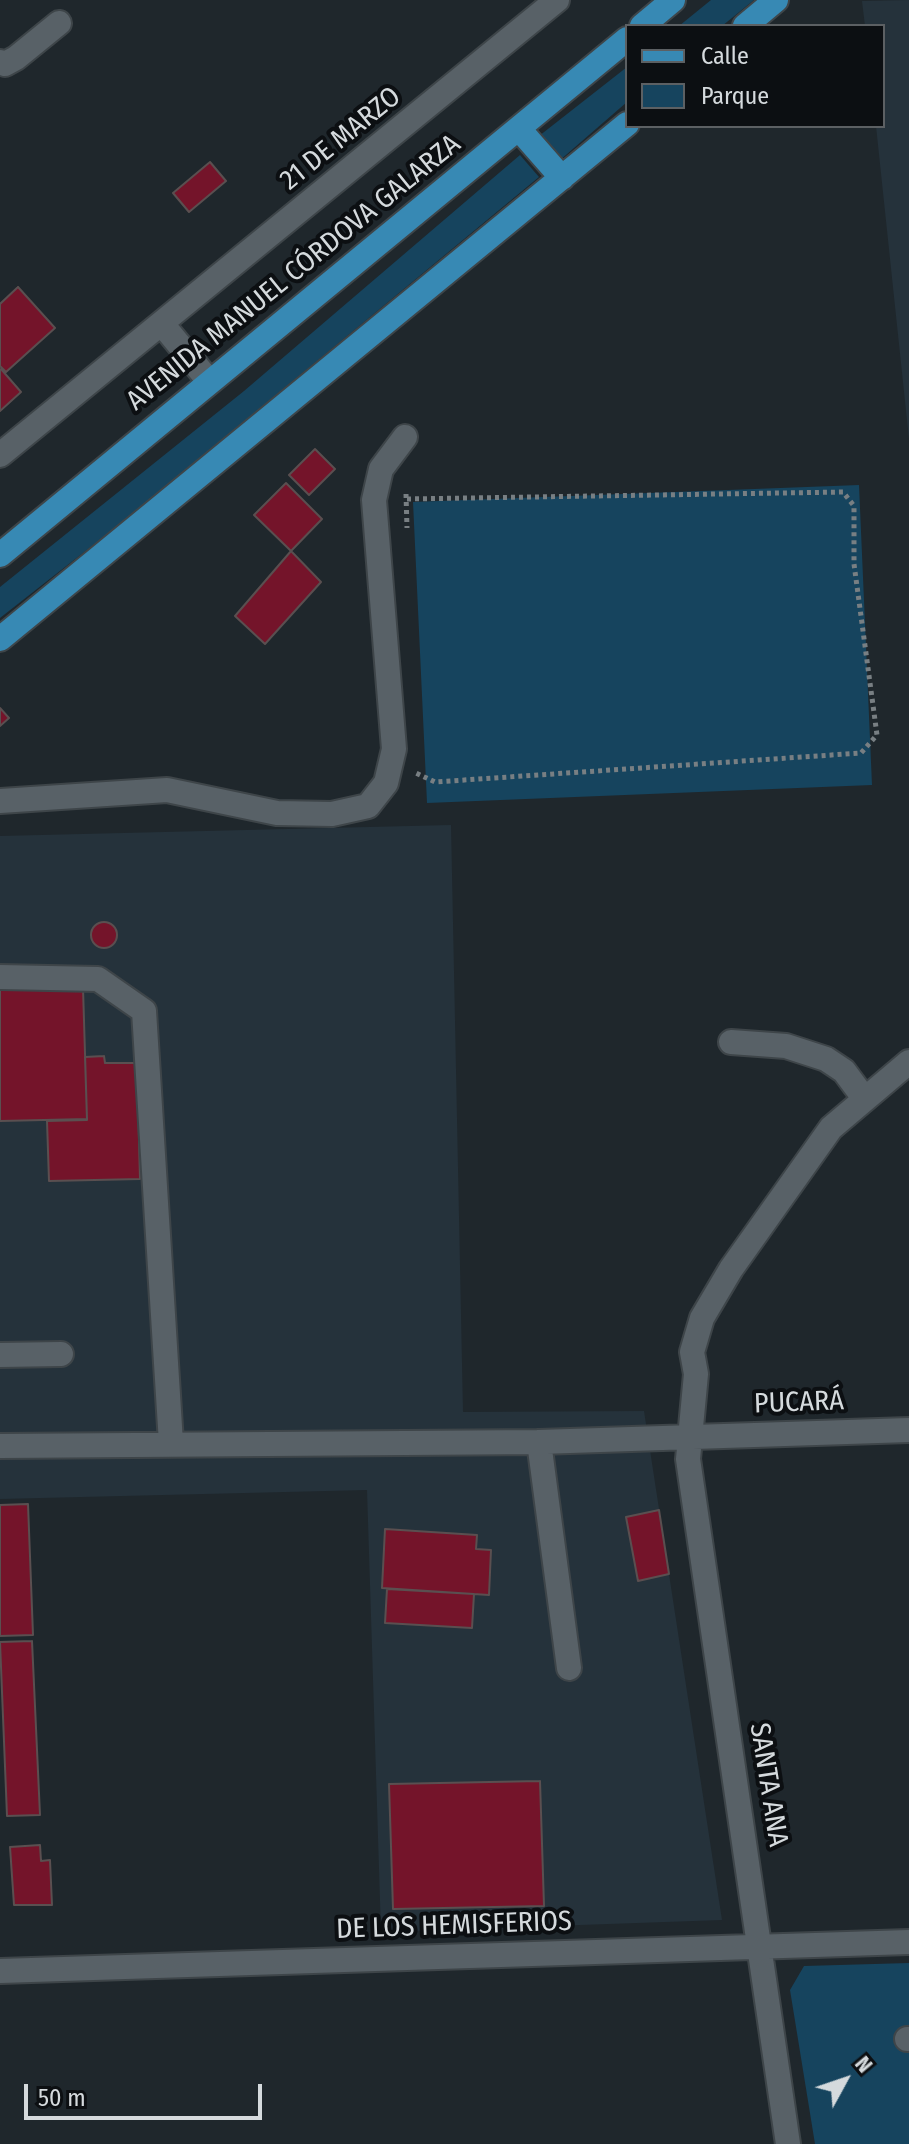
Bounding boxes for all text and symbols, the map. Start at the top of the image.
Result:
legend [625,24,885,128]
text: Calle [701,42,749,70]
street label: 21 DE MARZO [274,80,408,198]
text: Parque [701,82,769,110]
street label: AVENIDA MANUEL CÓRDOVA GALARZA [120,128,468,418]
street label: PUCARÁ [753,1385,845,1421]
street label: SANTA ANA [742,1721,794,1849]
street label: DE LOS HEMISFERIOS [336,1905,572,1947]
north arrow [805,2040,885,2120]
text: N [849,2051,878,2078]
scale bar [28,2068,266,2118]
text: 50 m [38,2084,86,2112]

